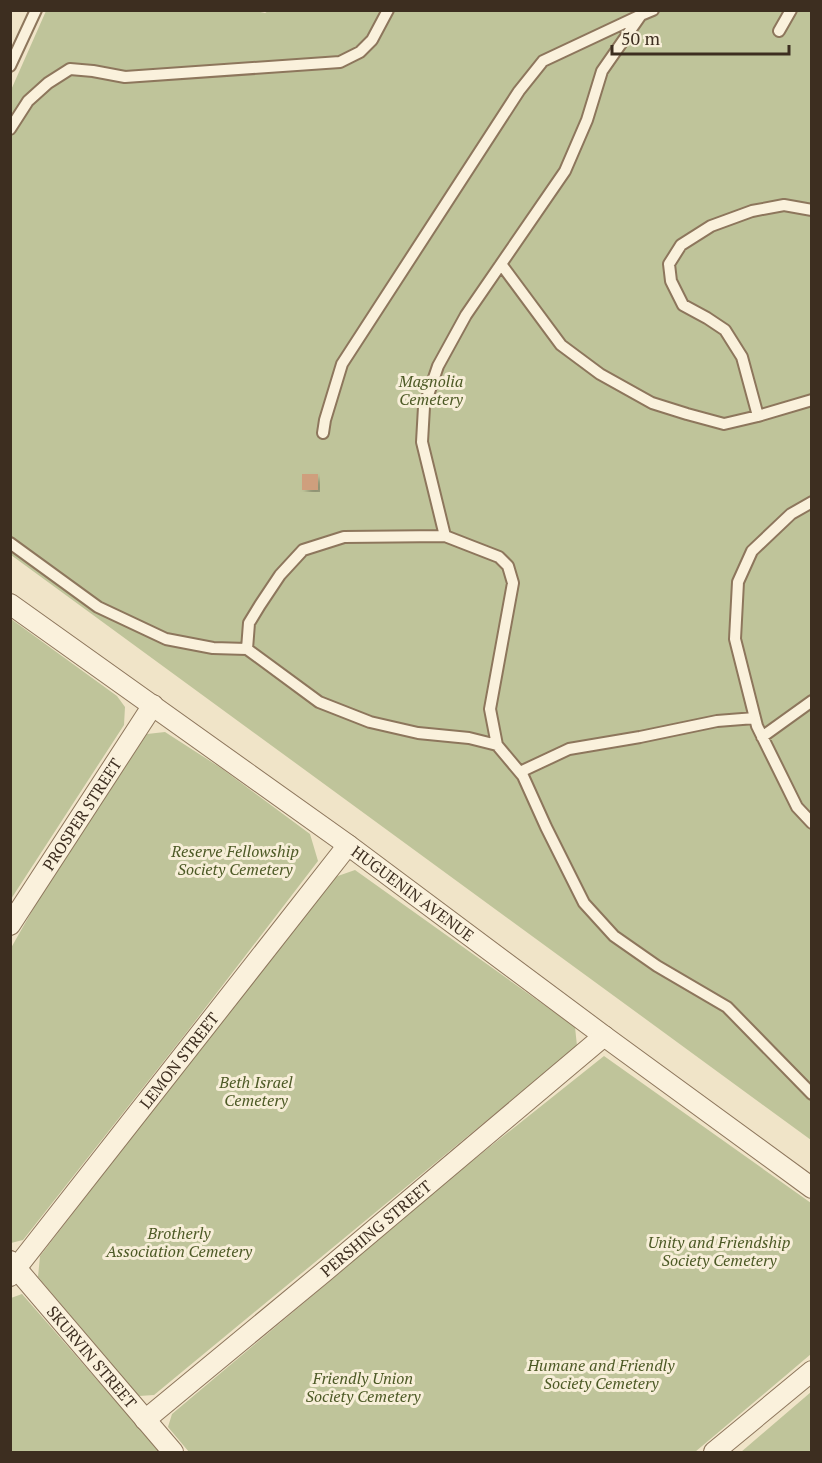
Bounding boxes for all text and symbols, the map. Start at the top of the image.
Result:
scale bar [612,18,789,56]
text: 50 m [621,26,661,50]
park label: Magnolia Cemetery [398,370,463,410]
street label: PROSPER STREET [37,754,127,875]
park label: Reserve Fellowship Society Cemetery [170,840,299,880]
street label: HUGUENIN AVENUE [347,840,479,946]
street label: LEMON STREET [134,1008,224,1113]
park label: Beth Israel Cemetery [218,1071,293,1111]
street label: PERSHING STREET [316,1175,436,1281]
park label: Brotherly Association Cemetery [105,1222,253,1262]
park label: Unity and Friendship Society Cemetery [648,1231,791,1271]
street label: SKURVIN STREET [42,1301,142,1413]
park label: Humane and Friendly Society Cemetery [527,1354,675,1394]
park label: Friendly Union Society Cemetery [305,1367,421,1407]

